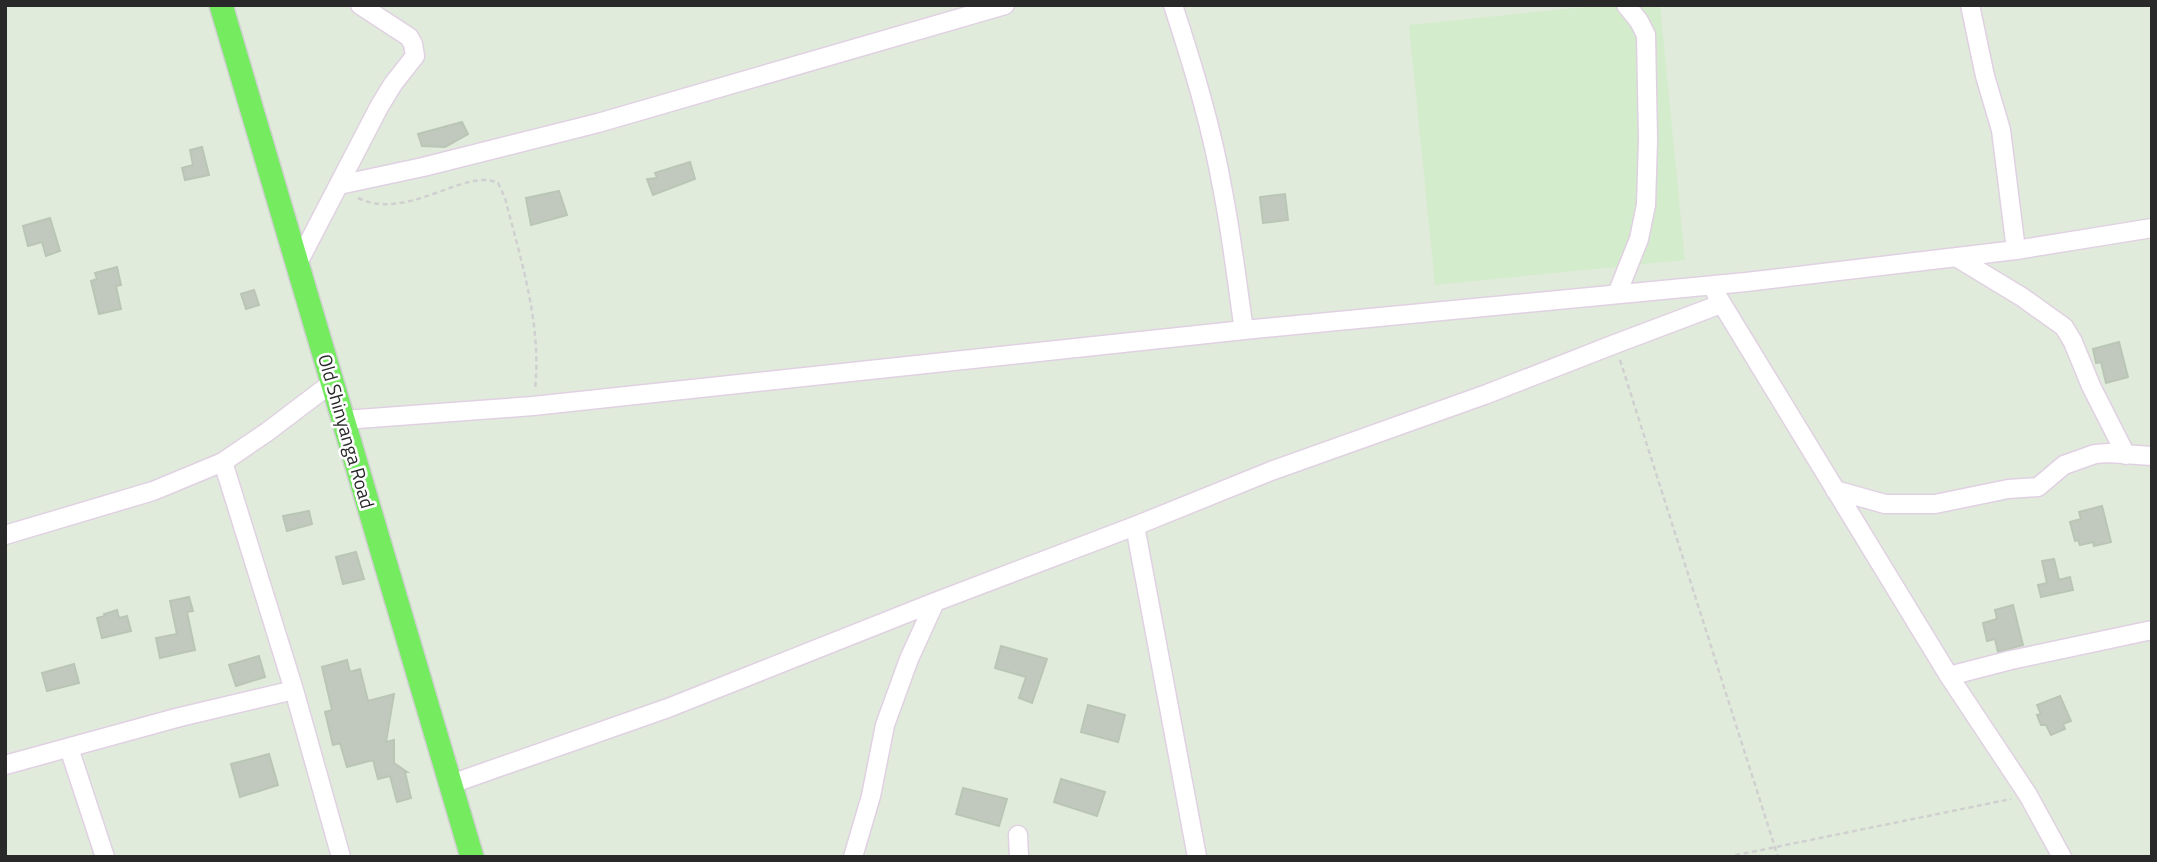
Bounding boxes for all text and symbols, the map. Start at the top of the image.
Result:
street label: Old Shinyanga Road [311,350,383,512]

